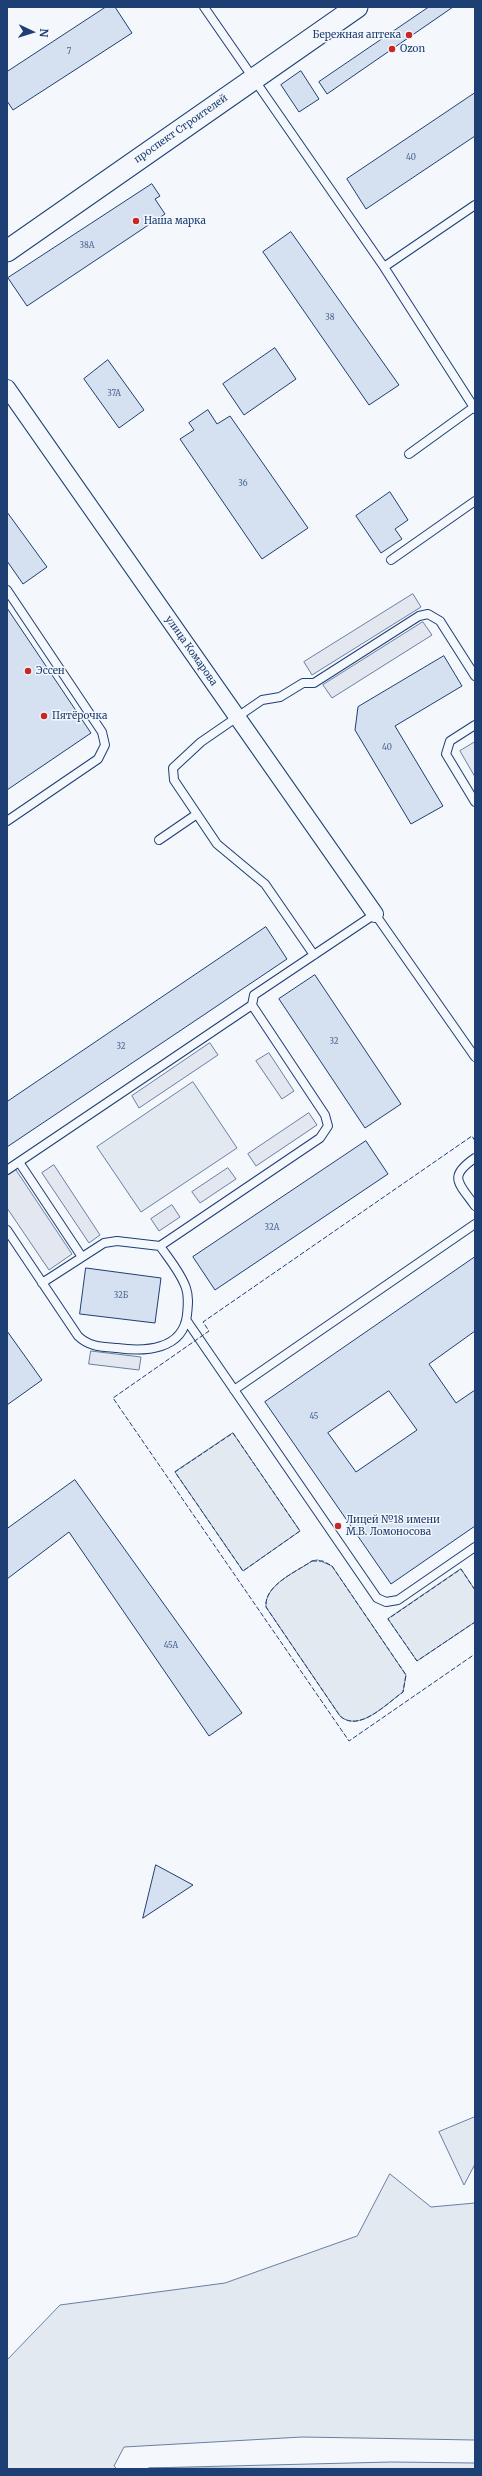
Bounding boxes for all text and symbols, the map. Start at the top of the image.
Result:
north arrow [12,12,52,52]
text: N [37,28,51,38]
place label: Бережная аптека [312,29,401,41]
marker: Бережная аптека [404,30,414,40]
place label: Ozon [400,43,425,55]
marker: Ozon [387,44,397,54]
house number: 7 [67,47,71,57]
street label: проспект Строителей [132,92,230,166]
house number: 40 [406,153,416,163]
place label: Наша марка [144,215,206,227]
marker: Наша марка [131,216,141,226]
house number: 38А [80,241,94,251]
house number: 38 [325,313,335,323]
house number: 37А [107,389,121,399]
house number: 36 [238,479,248,489]
street label: улица Комарова [162,614,220,688]
place label: Эссен [36,665,65,677]
marker: Эссен [23,666,33,676]
place label: Пятёрочка [52,710,107,722]
marker: Пятёрочка [39,711,49,721]
house number: 40 [382,743,392,753]
house number: 32 [329,1037,339,1047]
house number: 32 [116,1042,126,1052]
house number: 32А [265,1223,279,1233]
house number: 32Б [114,1291,128,1301]
house number: 45 [310,1412,318,1422]
place label: Лицей №18 имени М.В. Ломоносова [346,1514,440,1538]
marker: Лицей №18 имени М.В. Ломоносова [333,1521,343,1531]
house number: 45А [164,1641,178,1651]

